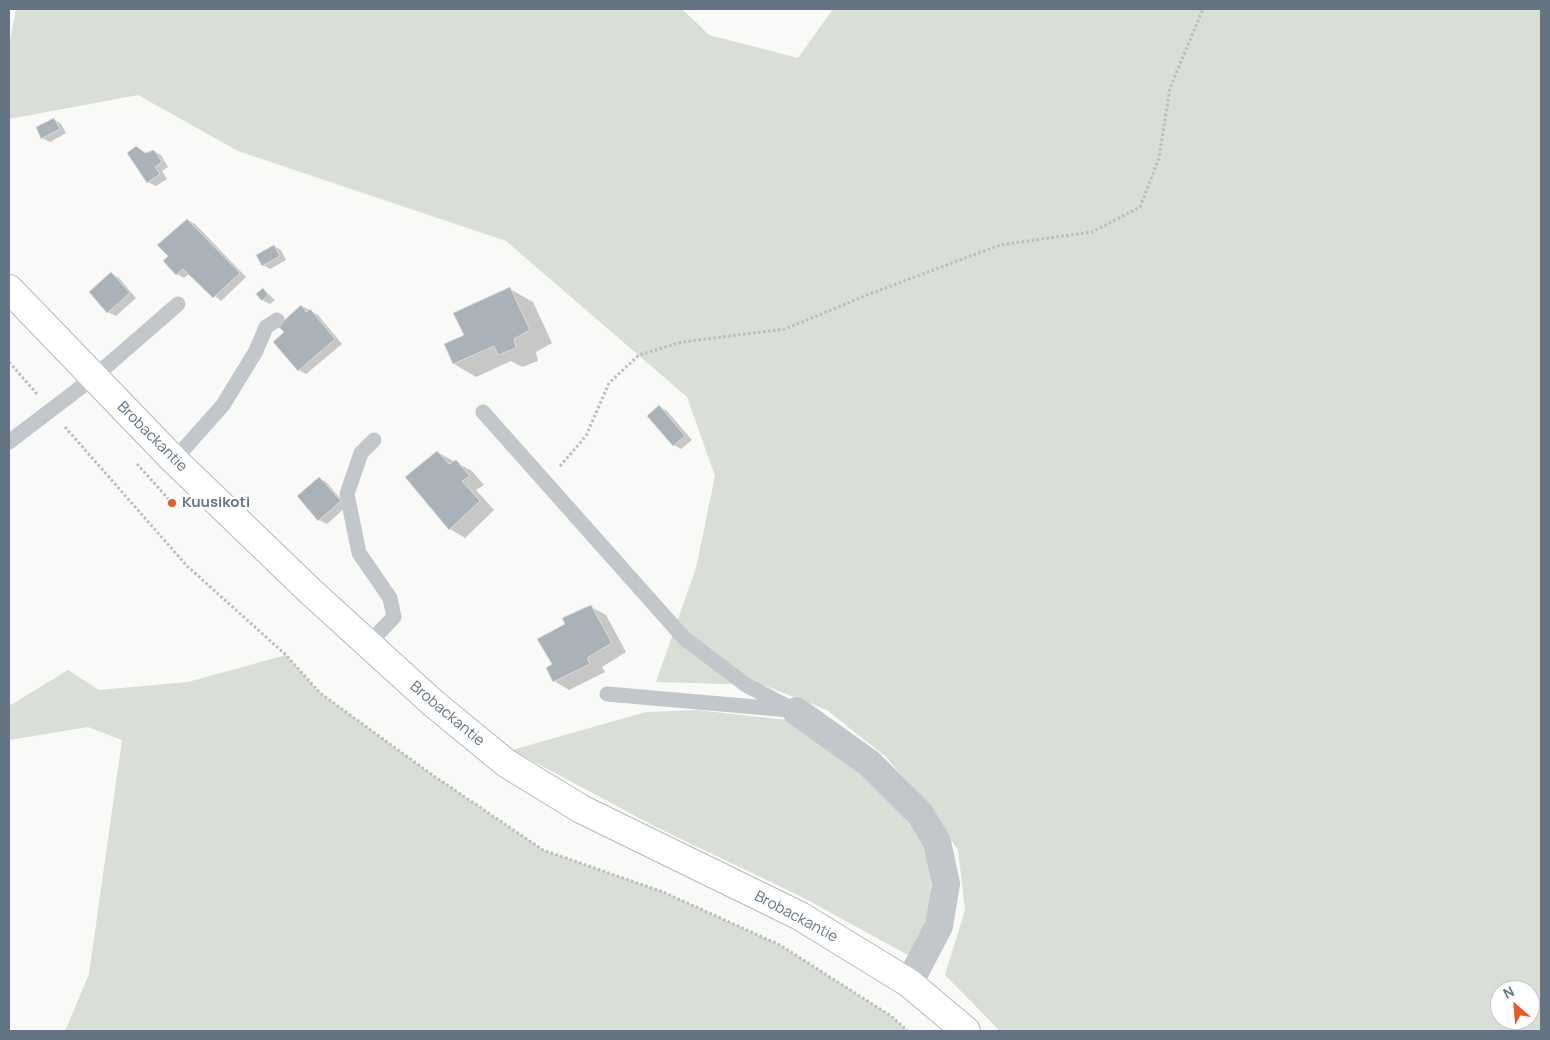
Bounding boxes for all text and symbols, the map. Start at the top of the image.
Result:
street label: Brobackantie [113,398,191,476]
place label: Kuusikoti [182,494,250,512]
marker: Kuusikoti [166,497,178,509]
street label: Brobackantie [406,678,488,750]
street label: Brobackantie [751,888,841,946]
north arrow [1490,980,1540,1030]
text: N [1500,981,1517,1003]

